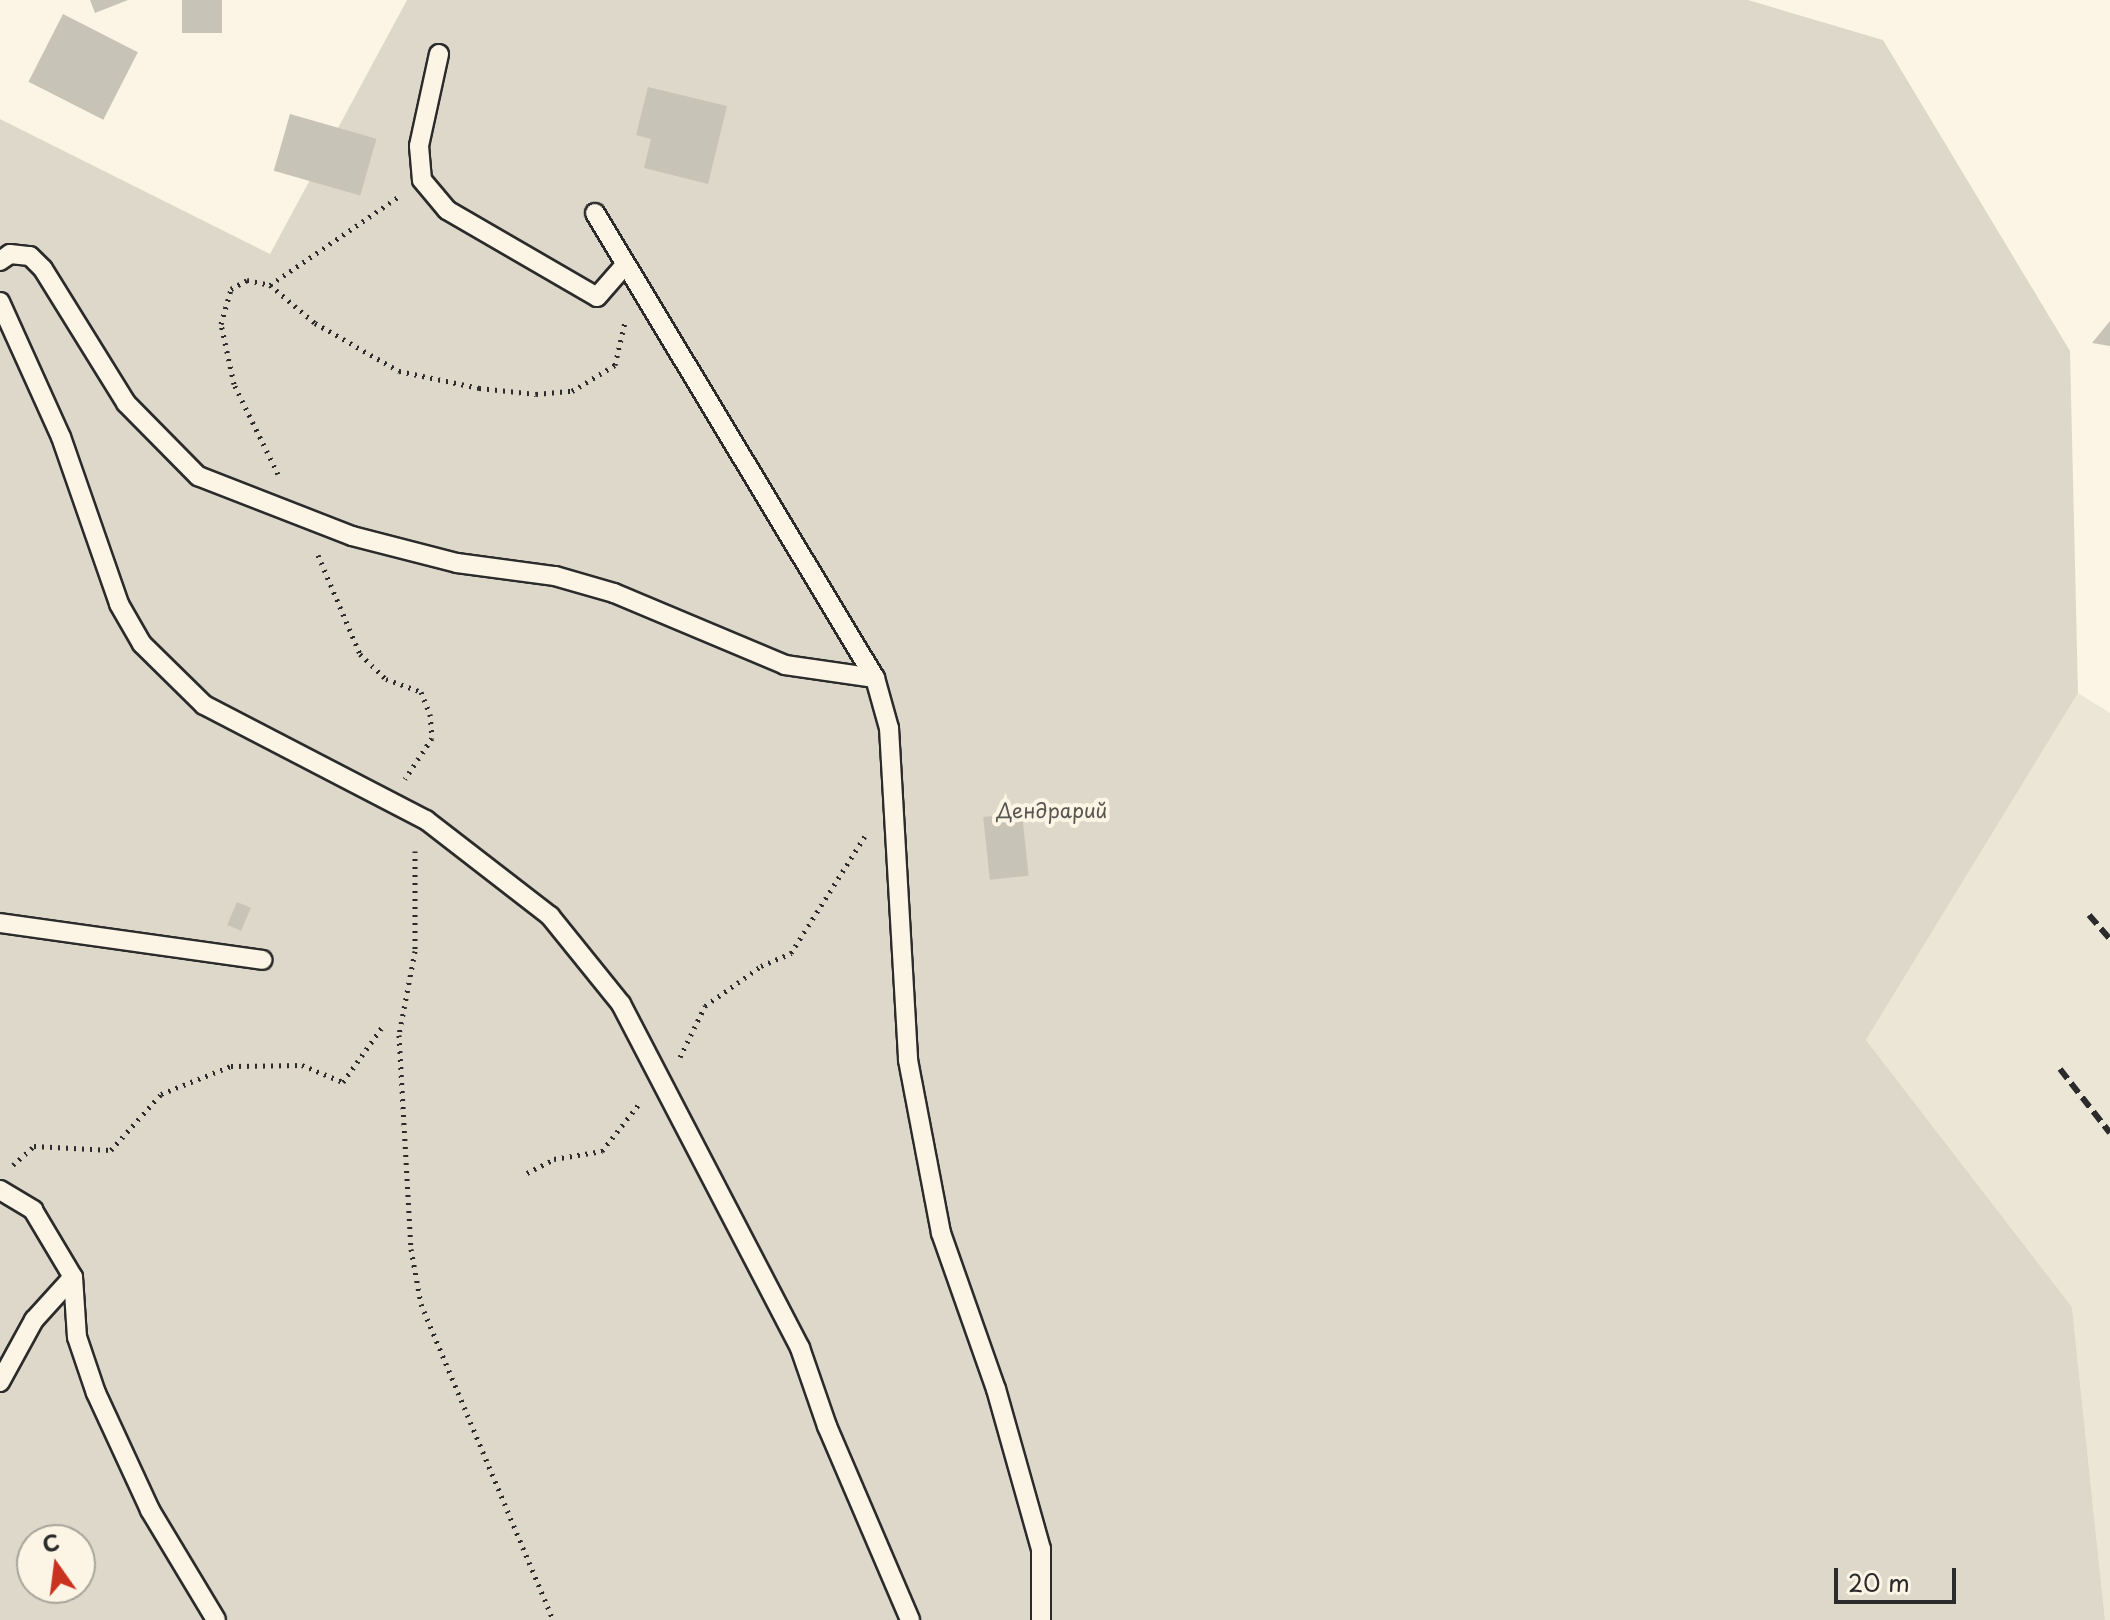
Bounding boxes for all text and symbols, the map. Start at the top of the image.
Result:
park label: Дендрарий [997,798,1107,822]
north arrow [16,1524,96,1604]
text: С [39,1524,63,1560]
scale bar [1838,1552,1960,1602]
text: 20 m [1848,1564,1910,1600]

